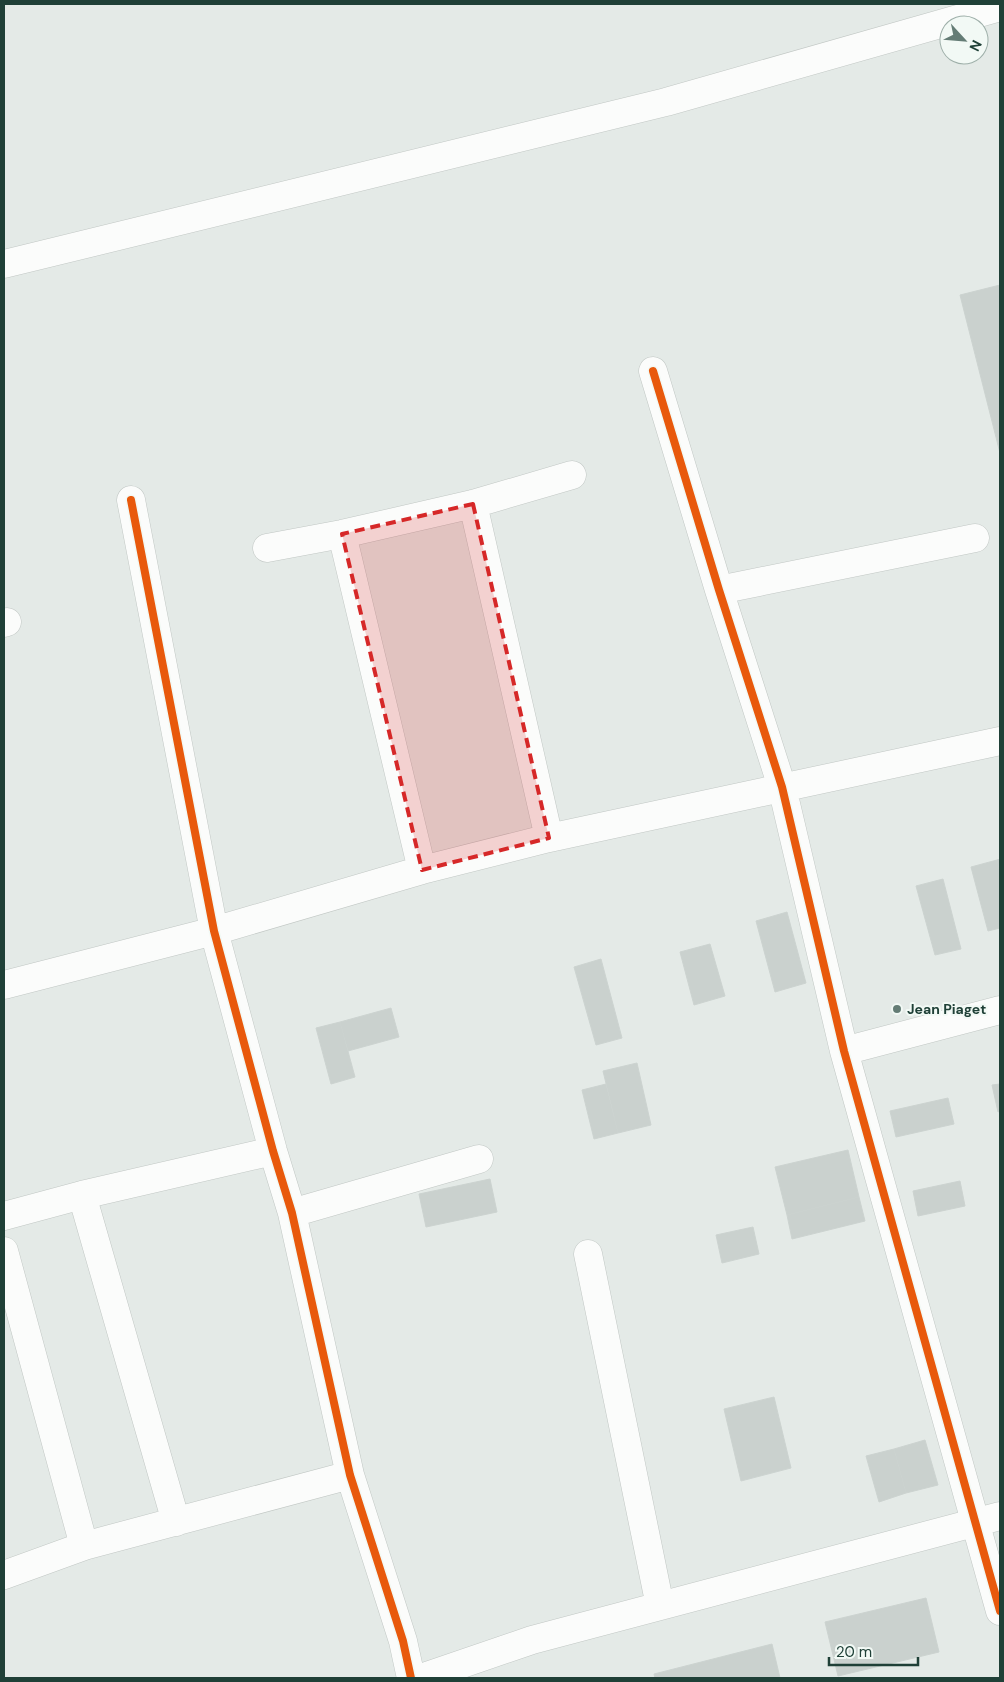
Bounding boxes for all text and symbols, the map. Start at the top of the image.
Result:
north arrow [939,15,989,65]
text: N [965,37,986,54]
place label: Jean Piaget [907,1000,986,1018]
marker: Jean Piaget [891,1003,903,1015]
scale bar [829,1634,918,1666]
text: 20 m [836,1642,872,1662]

